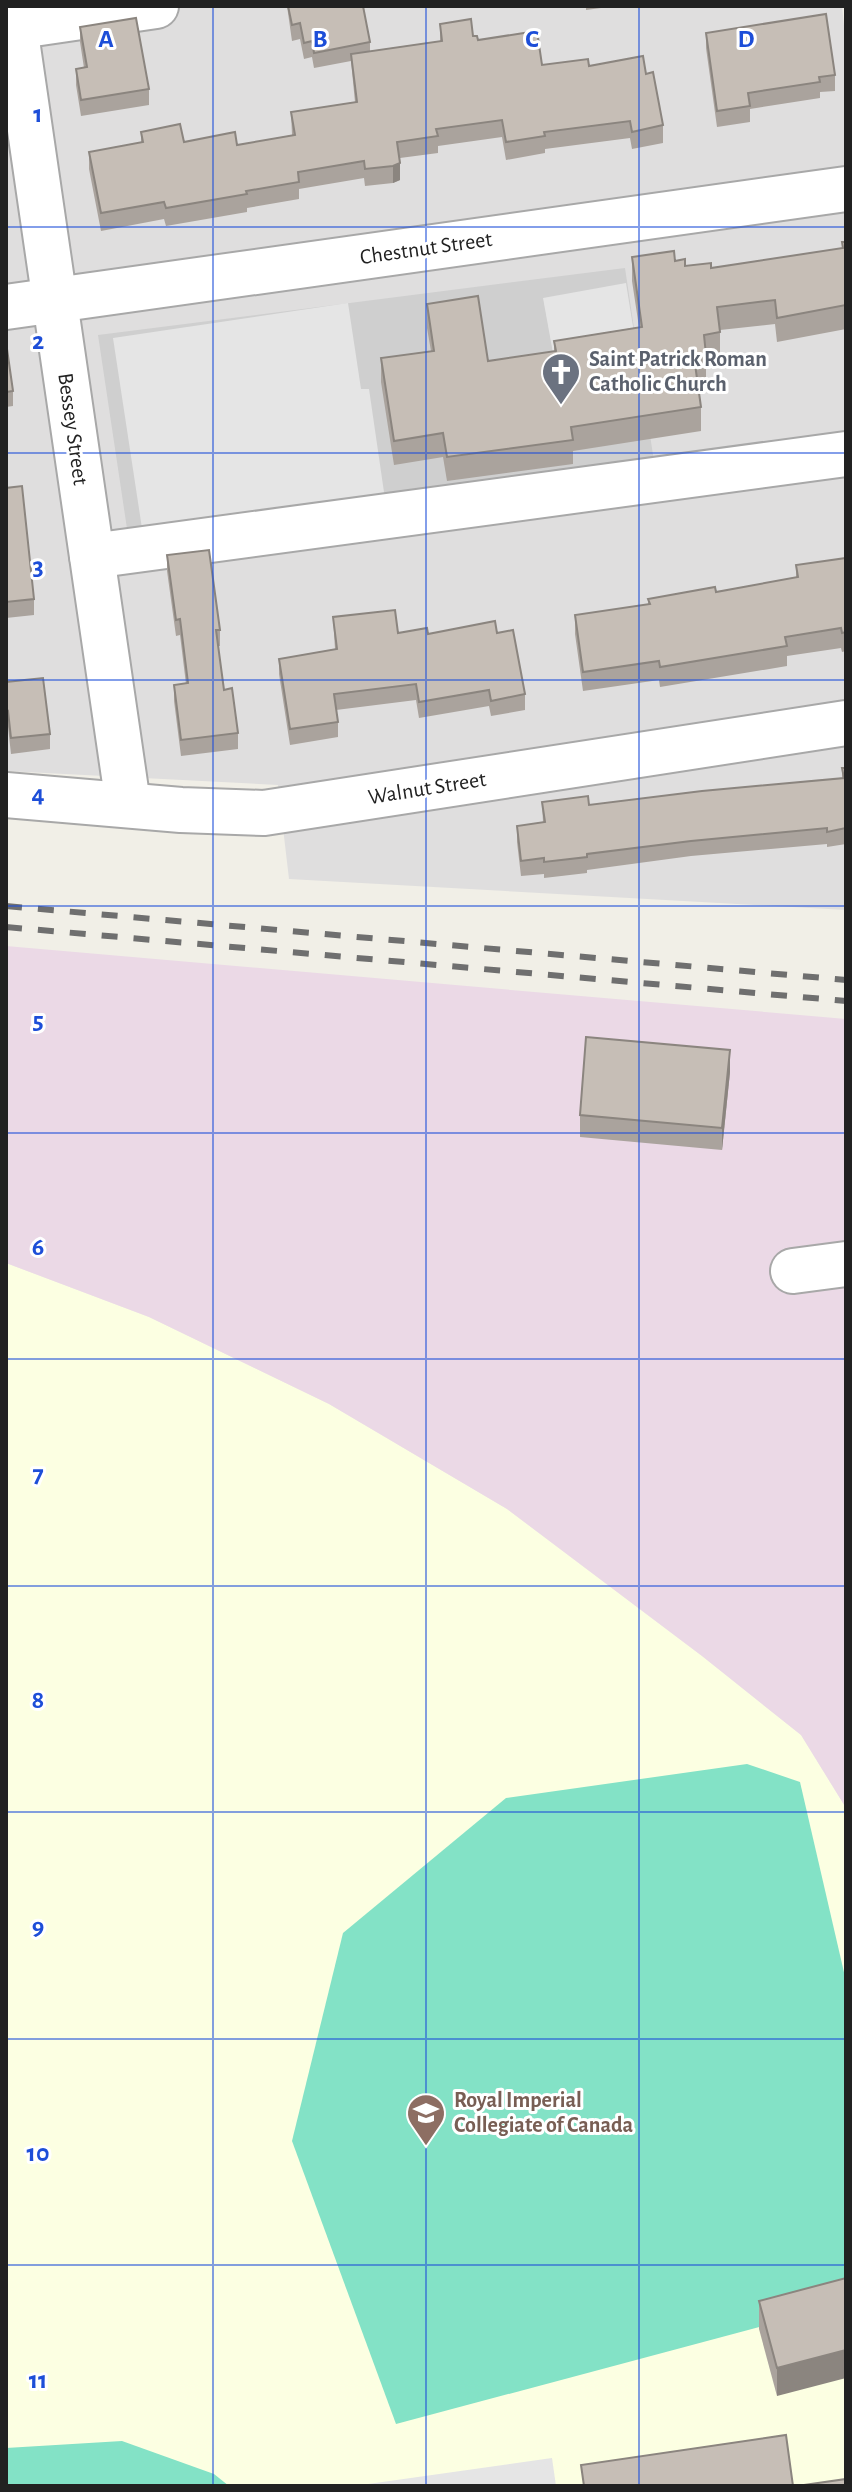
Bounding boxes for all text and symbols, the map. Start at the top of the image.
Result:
text: A [98,26,114,52]
text: B [312,26,328,52]
text: C [525,26,539,52]
text: D [737,26,755,52]
text: 1 [33,101,43,127]
street label: Chestnut Street [359,228,493,268]
text: 2 [32,328,44,354]
place label: Saint Patrick Roman Catholic Church [589,348,767,395]
church icon: Saint Patrick Roman Catholic Church [540,351,582,406]
street label: Bessey Street [54,372,92,486]
text: 3 [32,554,44,580]
street label: Walnut Street [366,768,488,808]
text: 4 [31,781,45,807]
text: 5 [32,1008,44,1034]
text: 6 [32,1234,44,1260]
text: 7 [32,1461,44,1487]
text: 8 [32,1687,44,1713]
text: 9 [32,1914,44,1940]
place label: Royal Imperial Collegiate of Canada [454,2089,634,2136]
school or university icon: Royal Imperial Collegiate of Canada [405,2092,447,2147]
text: 10 [27,2140,49,2166]
text: 11 [29,2367,47,2393]

